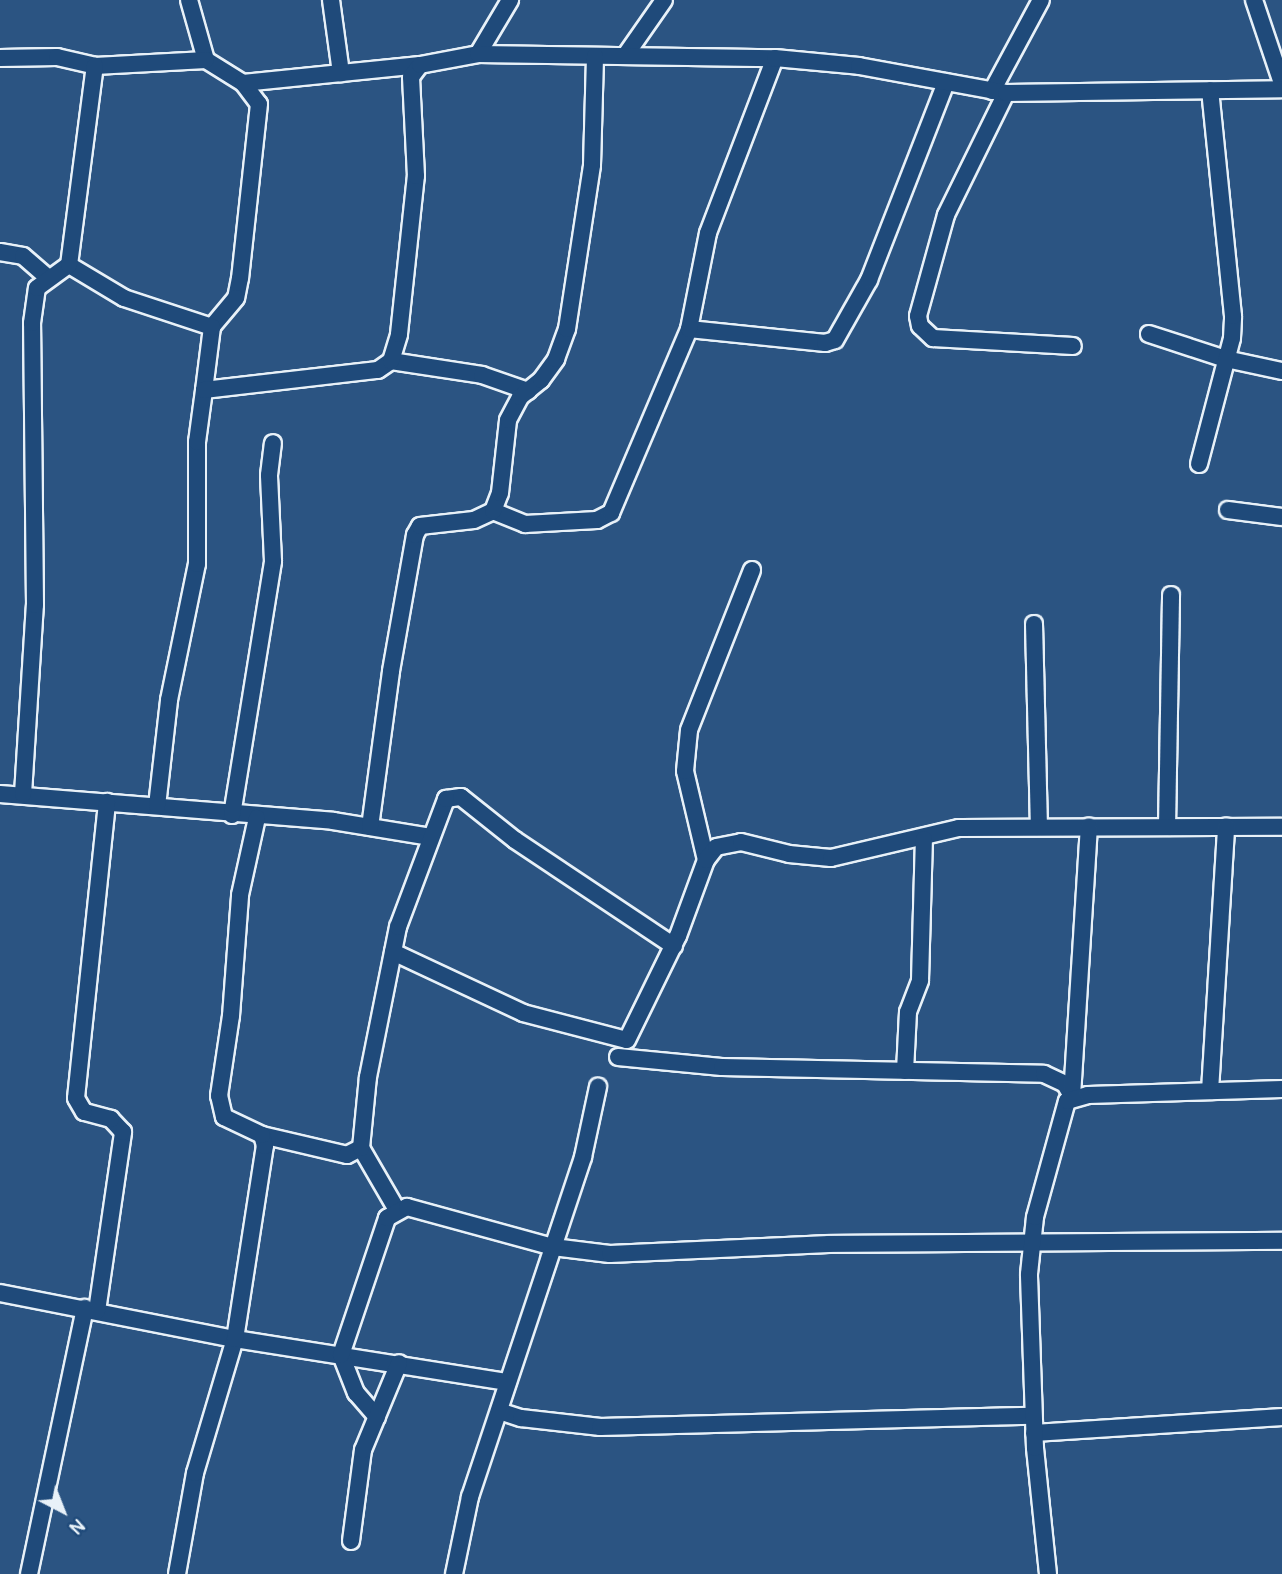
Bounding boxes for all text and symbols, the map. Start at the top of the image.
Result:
north arrow [28,1476,98,1546]
text: N [64,1513,90,1540]

